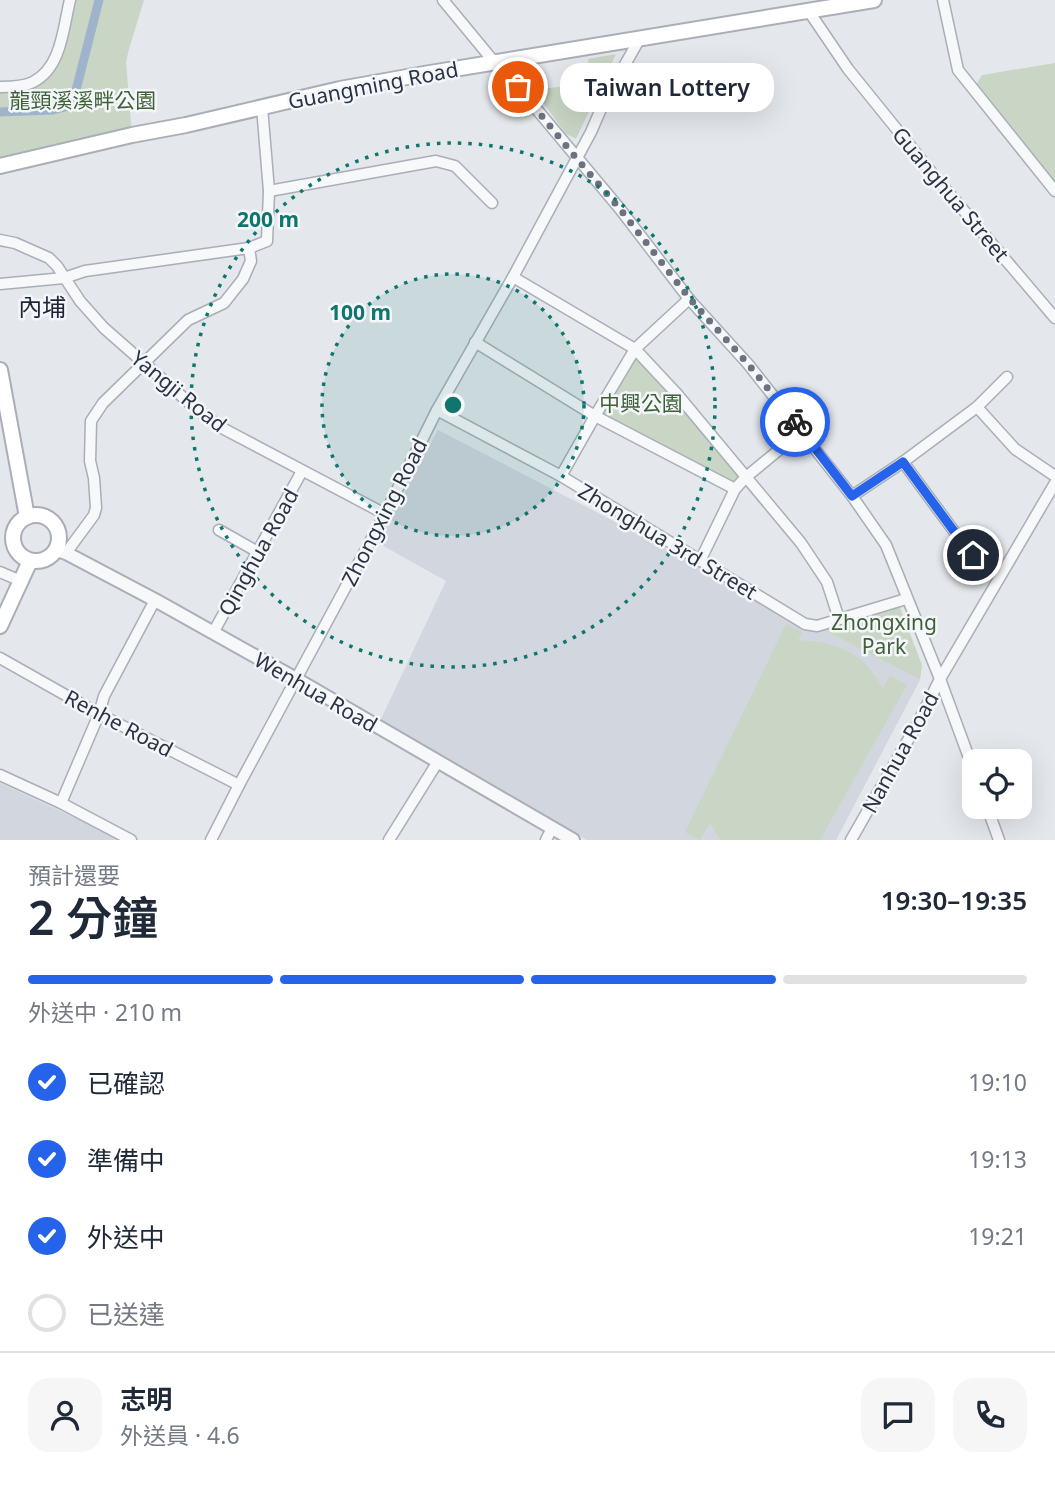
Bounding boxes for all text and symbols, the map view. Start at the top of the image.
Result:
street label: Guangming Road [286,55,460,115]
pin [488,57,548,117]
callout: Taiwan Lottery [560,62,774,112]
icon: bag [499,68,537,106]
text: Taiwan Lottery [584,71,750,103]
park label: 龍頸溪溪畔公園 [10,86,157,114]
street label: Guanghua Street [886,121,1016,268]
text: 200 m [237,205,299,233]
district label: 內埔 [18,290,66,323]
text: 100 m [329,298,391,326]
street label: Yangji Road [125,344,233,438]
courier [760,387,830,457]
park label: 中興公園 [599,389,683,417]
centre of rings [441,393,465,417]
icon: bike [776,403,814,441]
street label: Zhongxing Road [335,434,433,590]
street label: Zhonghua 3rd Street [573,476,763,606]
street label: Qinghua Road [211,483,305,621]
pin [943,525,1003,585]
icon: home [954,536,992,574]
park label: Zhongxing Park [831,608,937,660]
street label: Wenhua Road [249,645,383,739]
street label: Renhe Road [60,683,178,763]
street label: Nanhua Road [855,686,945,818]
map controls [962,749,1032,819]
button: locate [962,749,1032,819]
text: 預計還要 [28,859,120,891]
text: 19:30–19:35 [881,882,1027,918]
text: 2 分鐘 [28,886,158,948]
text: 外送中 · 210 m [28,996,182,1028]
icon: check [28,1063,66,1101]
text: 已確認 [87,1065,165,1101]
text: 19:10 [968,1066,1027,1098]
icon: check [28,1140,66,1178]
text: 準備中 [87,1142,165,1178]
text: 19:13 [968,1143,1027,1175]
icon: check [28,1217,66,1255]
text: 外送中 [87,1219,165,1255]
text: 19:21 [968,1220,1027,1252]
text: 已送達 [87,1296,165,1332]
button: person [28,1378,102,1452]
button: chat [861,1378,935,1452]
button: phone [953,1378,1027,1452]
text: 志明 [120,1381,172,1417]
text: 外送員 · 4.6 [120,1419,240,1451]

